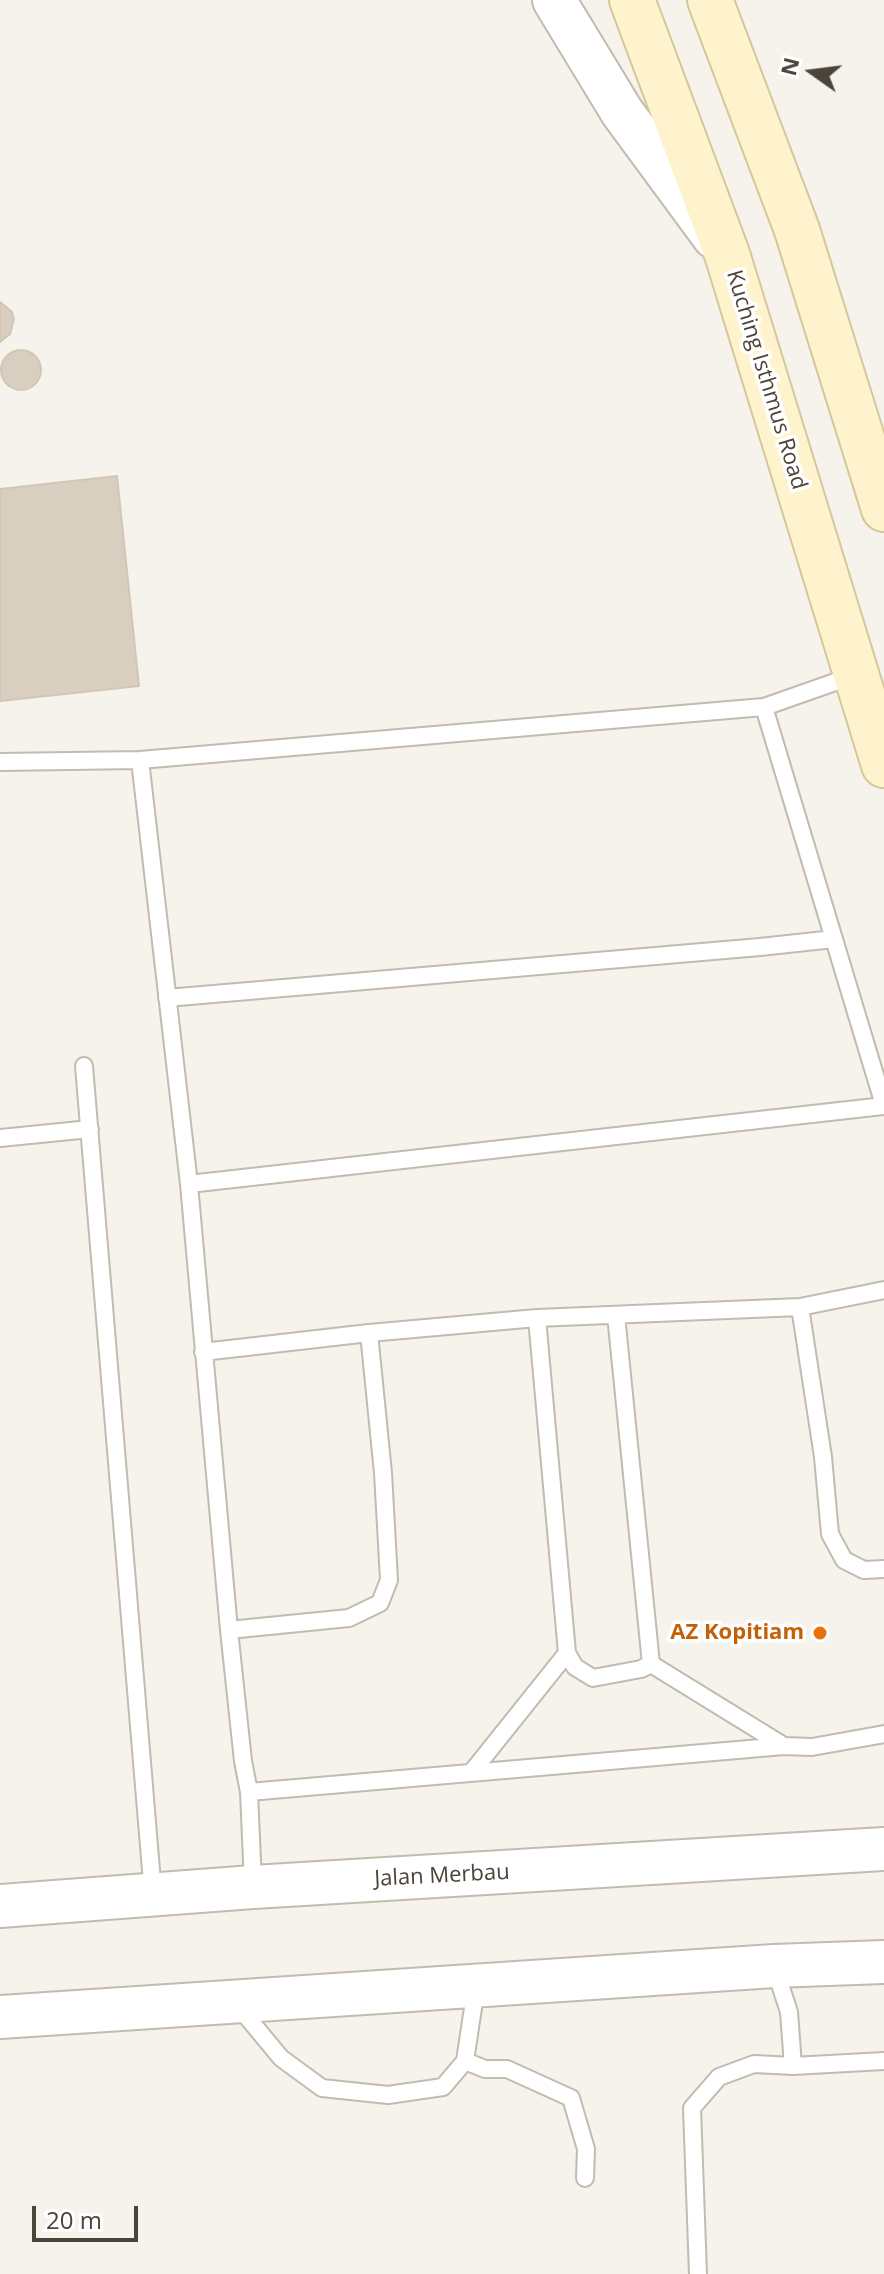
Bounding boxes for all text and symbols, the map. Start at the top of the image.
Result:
north arrow [772,32,852,112]
text: N [772,54,805,79]
street label: Kuching Isthmus Road [720,267,812,493]
place label: AZ Kopitiam [670,1620,804,1646]
marker: AZ Kopitiam [811,1624,829,1642]
street label: Jalan Merbau [374,1859,510,1893]
scale bar [36,2190,142,2240]
text: 20 m [46,2203,102,2236]

